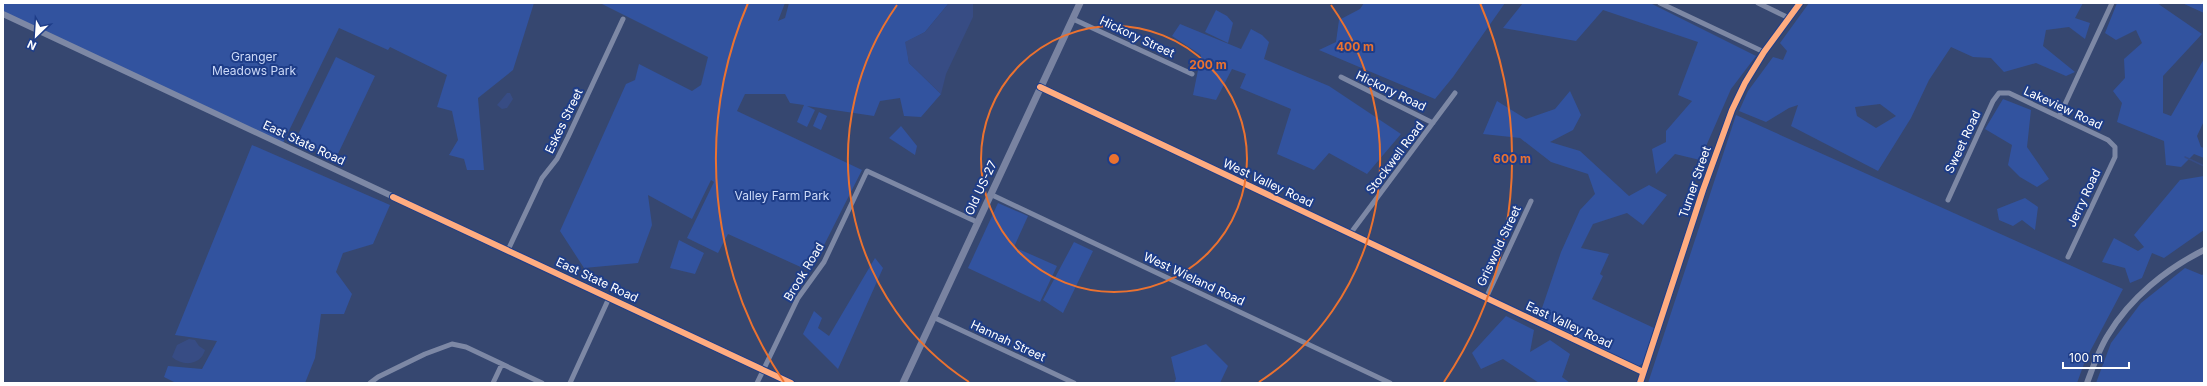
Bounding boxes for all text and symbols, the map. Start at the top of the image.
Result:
street label: Hickory Street [1097,13,1177,60]
north arrow [16,16,56,56]
text: N [25,37,39,53]
text: 400 m [1336,39,1374,54]
park label: Granger Meadows Park [212,49,297,78]
text: 200 m [1189,57,1227,72]
street label: Hickory Road [1354,67,1429,114]
street label: Lakeview Road [2021,83,2105,132]
street label: Eskes Street [541,86,586,156]
street label: Sweet Road [1941,108,1984,176]
street label: East State Road [261,117,348,168]
street label: Stockwell Road [1362,118,1427,197]
street label: Turner Street [1675,144,1714,220]
text: 600 m [1493,151,1531,166]
centre of rings [1107,152,1121,166]
street label: West Valley Road [1221,155,1316,210]
street label: Old US-27 [961,158,1000,218]
street label: Jerry Road [2064,166,2104,229]
park label: Valley Farm Park [735,188,830,203]
street label: Griswold Street [1473,203,1524,288]
street label: Brook Road [780,240,827,304]
street label: West Wieland Road [1141,249,1247,309]
street label: East State Road [554,254,641,305]
street label: East Valley Road [1524,298,1615,351]
street label: Hannah Street [968,317,1048,364]
scale bar [2063,344,2129,370]
text: 100 m [2069,350,2103,365]

